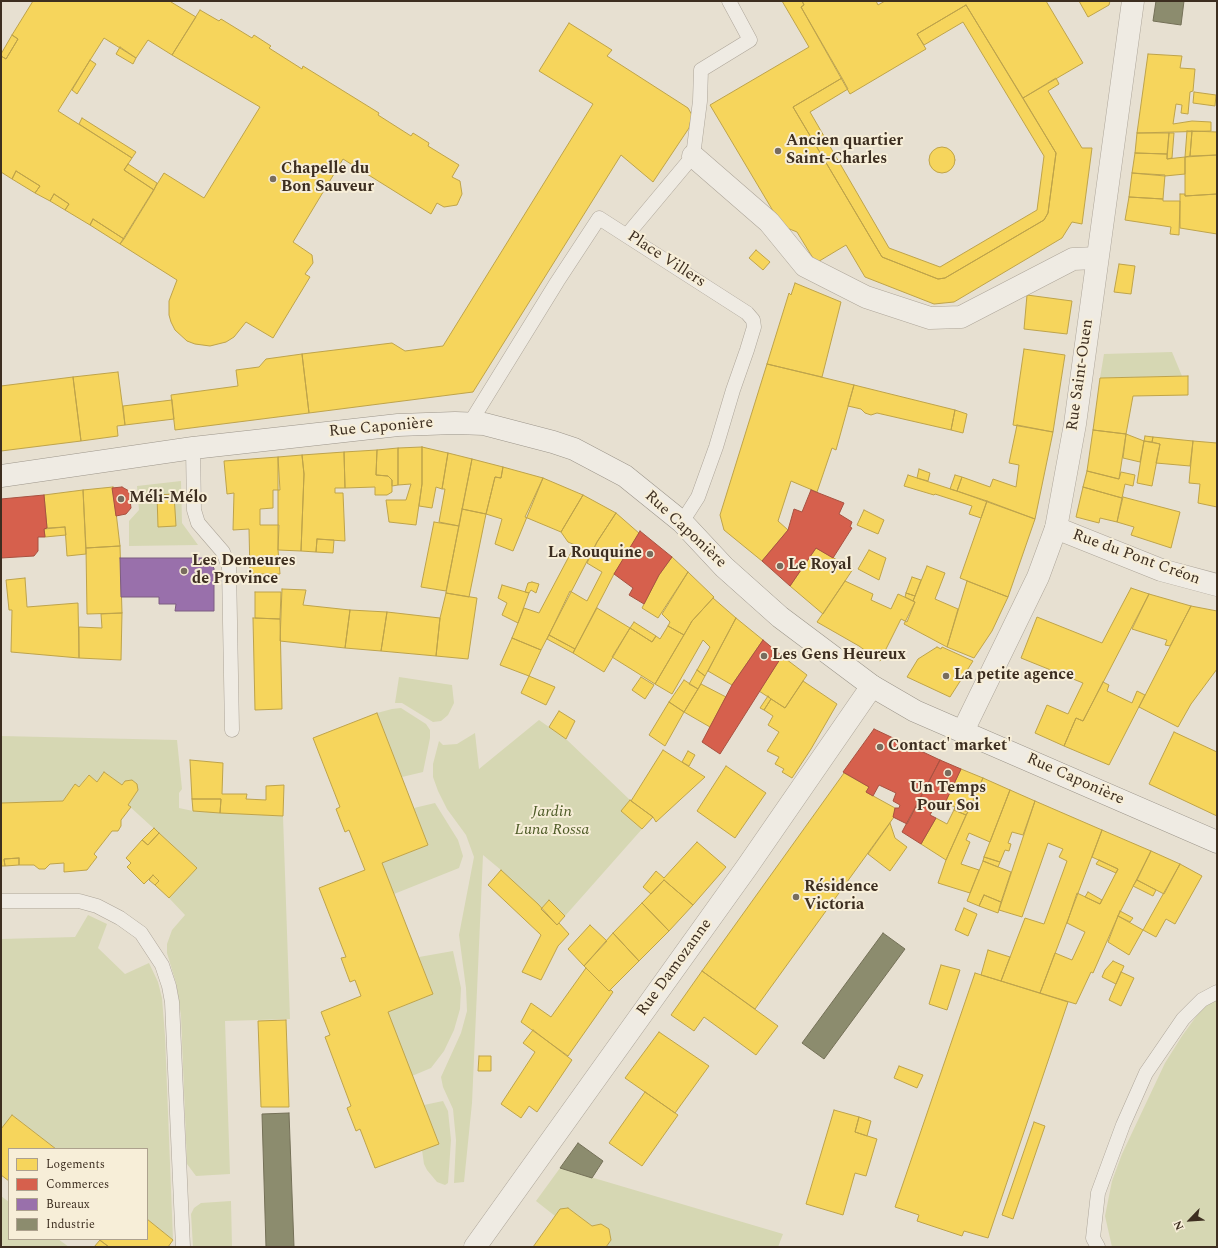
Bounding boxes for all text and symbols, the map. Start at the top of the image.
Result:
place label: Ancien quartier Saint-Charles [786,132,903,170]
marker: Ancien quartier Saint-Charles [773,146,783,156]
place label: Chapelle du Bon Sauveur [281,160,374,198]
marker: Chapelle du Bon Sauveur [268,174,278,184]
street label: Place Villers [623,228,709,292]
street label: Rue Saint-Ouen [1064,318,1098,432]
street label: Rue Caponière [328,414,434,442]
street label: Rue Caponière [640,487,730,573]
place label: Méli-Mélo [129,489,207,509]
marker: Méli-Mélo [116,494,126,504]
street label: Rue du Pont Créon [1070,526,1202,590]
place label: La Rouquine [548,544,642,564]
marker: La Rouquine [645,549,655,559]
place label: Les Demeures de Province [192,552,296,590]
place label: Le Royal [788,556,852,576]
marker: Le Royal [775,561,785,571]
marker: Les Demeures de Province [179,566,189,576]
place label: Les Gens Heureux [772,646,906,666]
marker: Les Gens Heureux [759,651,769,661]
place label: La petite agence [954,666,1074,686]
marker: La petite agence [941,671,951,681]
place label: Contact' market' [888,737,1011,757]
marker: Contact' market' [875,742,885,752]
street label: Rue Caponière [1023,750,1127,810]
marker: Un Temps Pour Soi [943,768,953,778]
place label: Un Temps Pour Soi [910,779,986,817]
park label: Jardin Luna Rossa [515,803,589,841]
place label: Résidence Victoria [804,878,879,916]
marker: Résidence Victoria [791,892,801,902]
street label: Rue Damozanne [633,916,717,1020]
legend [8,1148,148,1240]
text: Logements [46,1155,105,1174]
text: Commerces [46,1175,109,1194]
text: Bureaux [46,1195,90,1214]
north arrow [1170,1200,1210,1240]
text: Industrie [46,1215,95,1234]
text: N [1169,1218,1188,1233]

